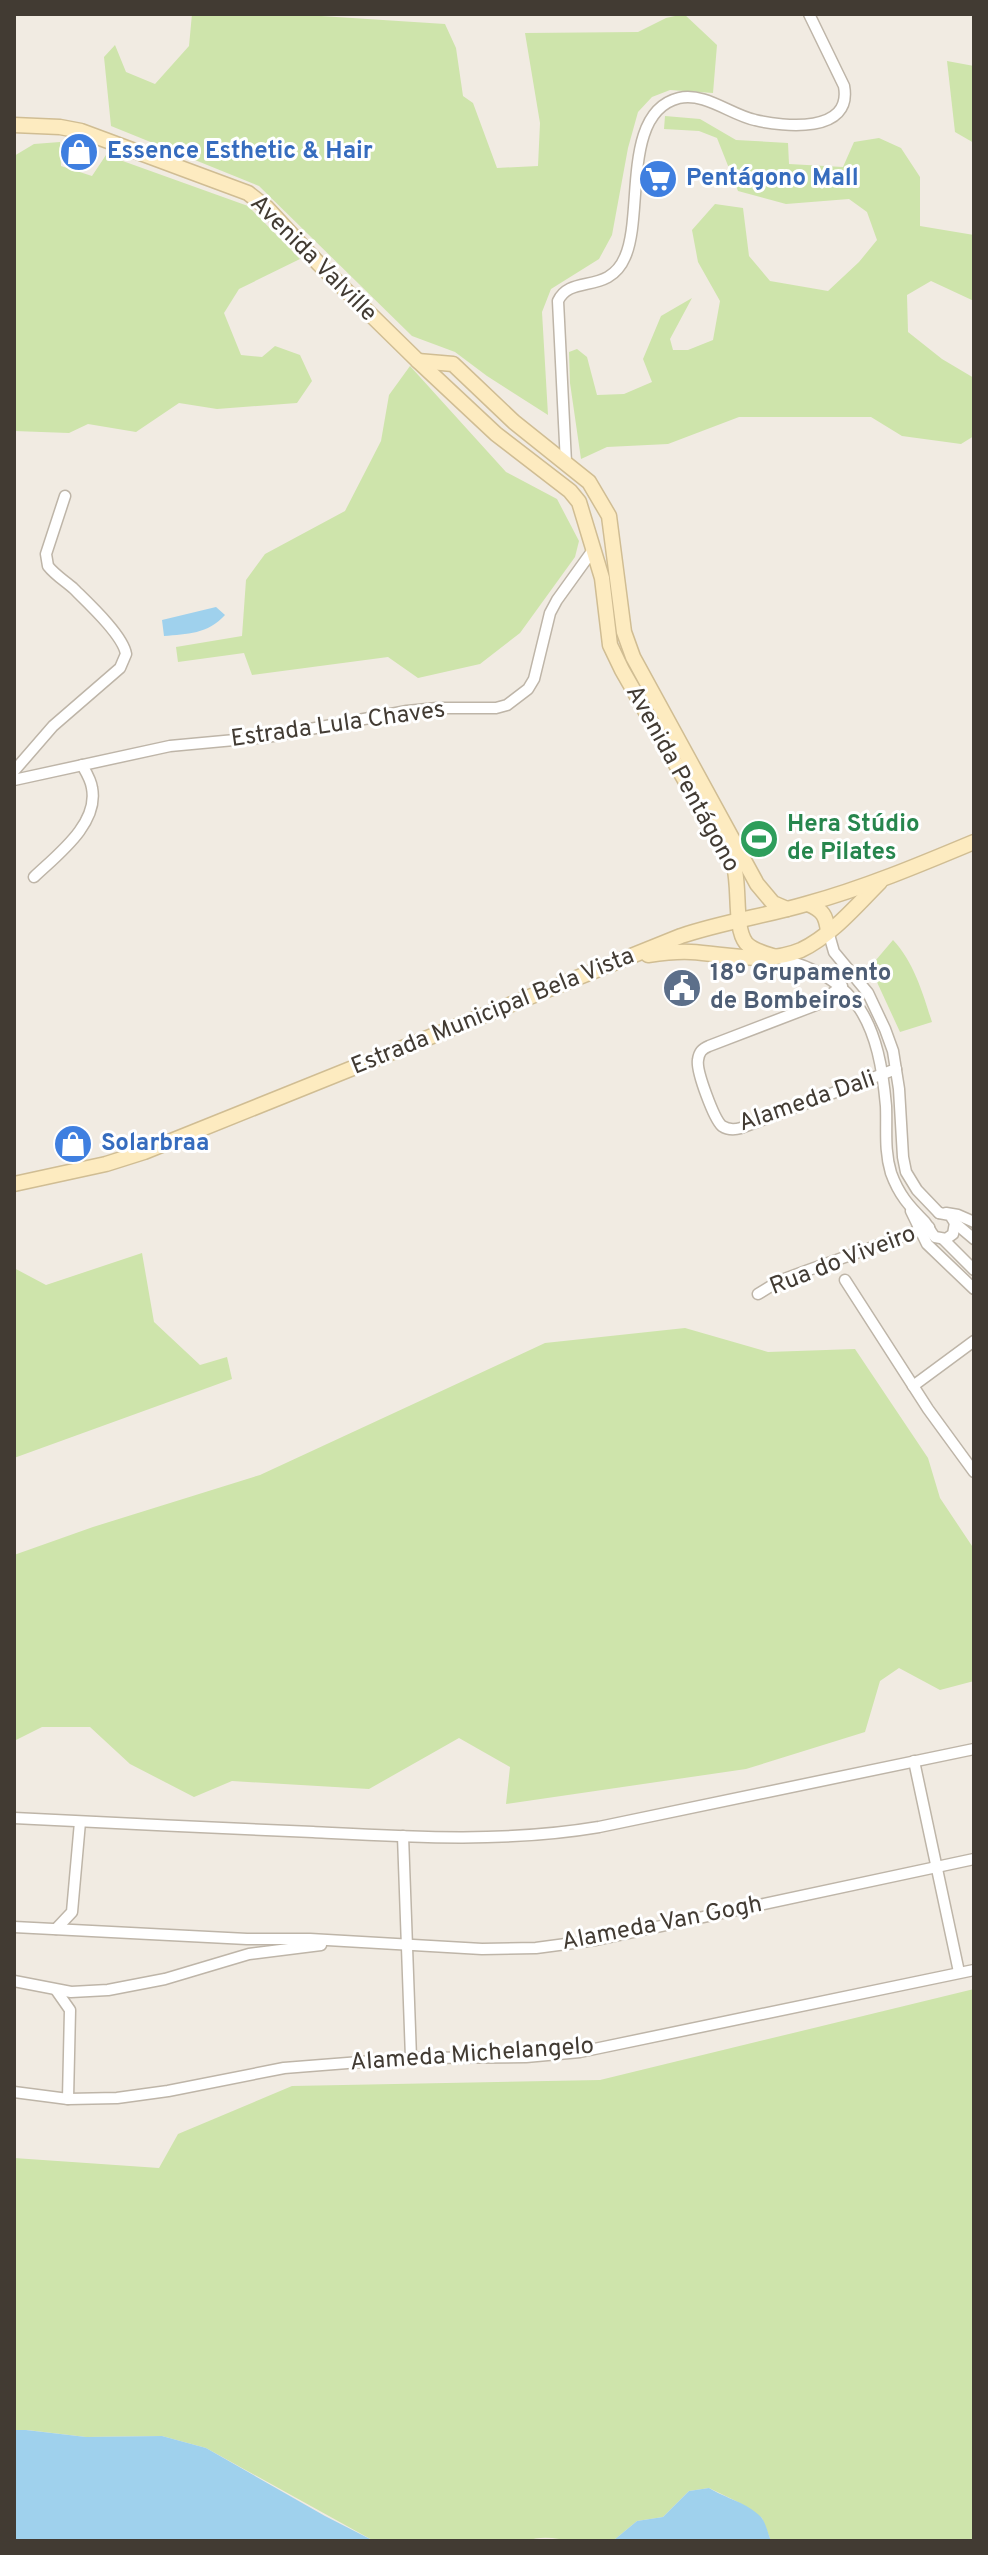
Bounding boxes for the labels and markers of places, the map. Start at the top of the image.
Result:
shop icon: Essence Esthetic & Hair [58,131,100,173]
place label: Essence Esthetic & Hair [107,137,373,167]
supermarket icon: Pentágono Mall [637,158,679,200]
place label: Pentágono Mall [686,164,859,194]
place label: Hera Stúdio de Pilates [787,810,920,868]
sports icon: Hera Stúdio de Pilates [738,818,780,860]
place label: 18º Grupamento de Bombeiros [710,959,891,1017]
public building icon: 18º Grupamento de Bombeiros [661,967,703,1009]
shop icon: Solarbraa [52,1123,94,1165]
place label: Solarbraa [101,1129,209,1159]

